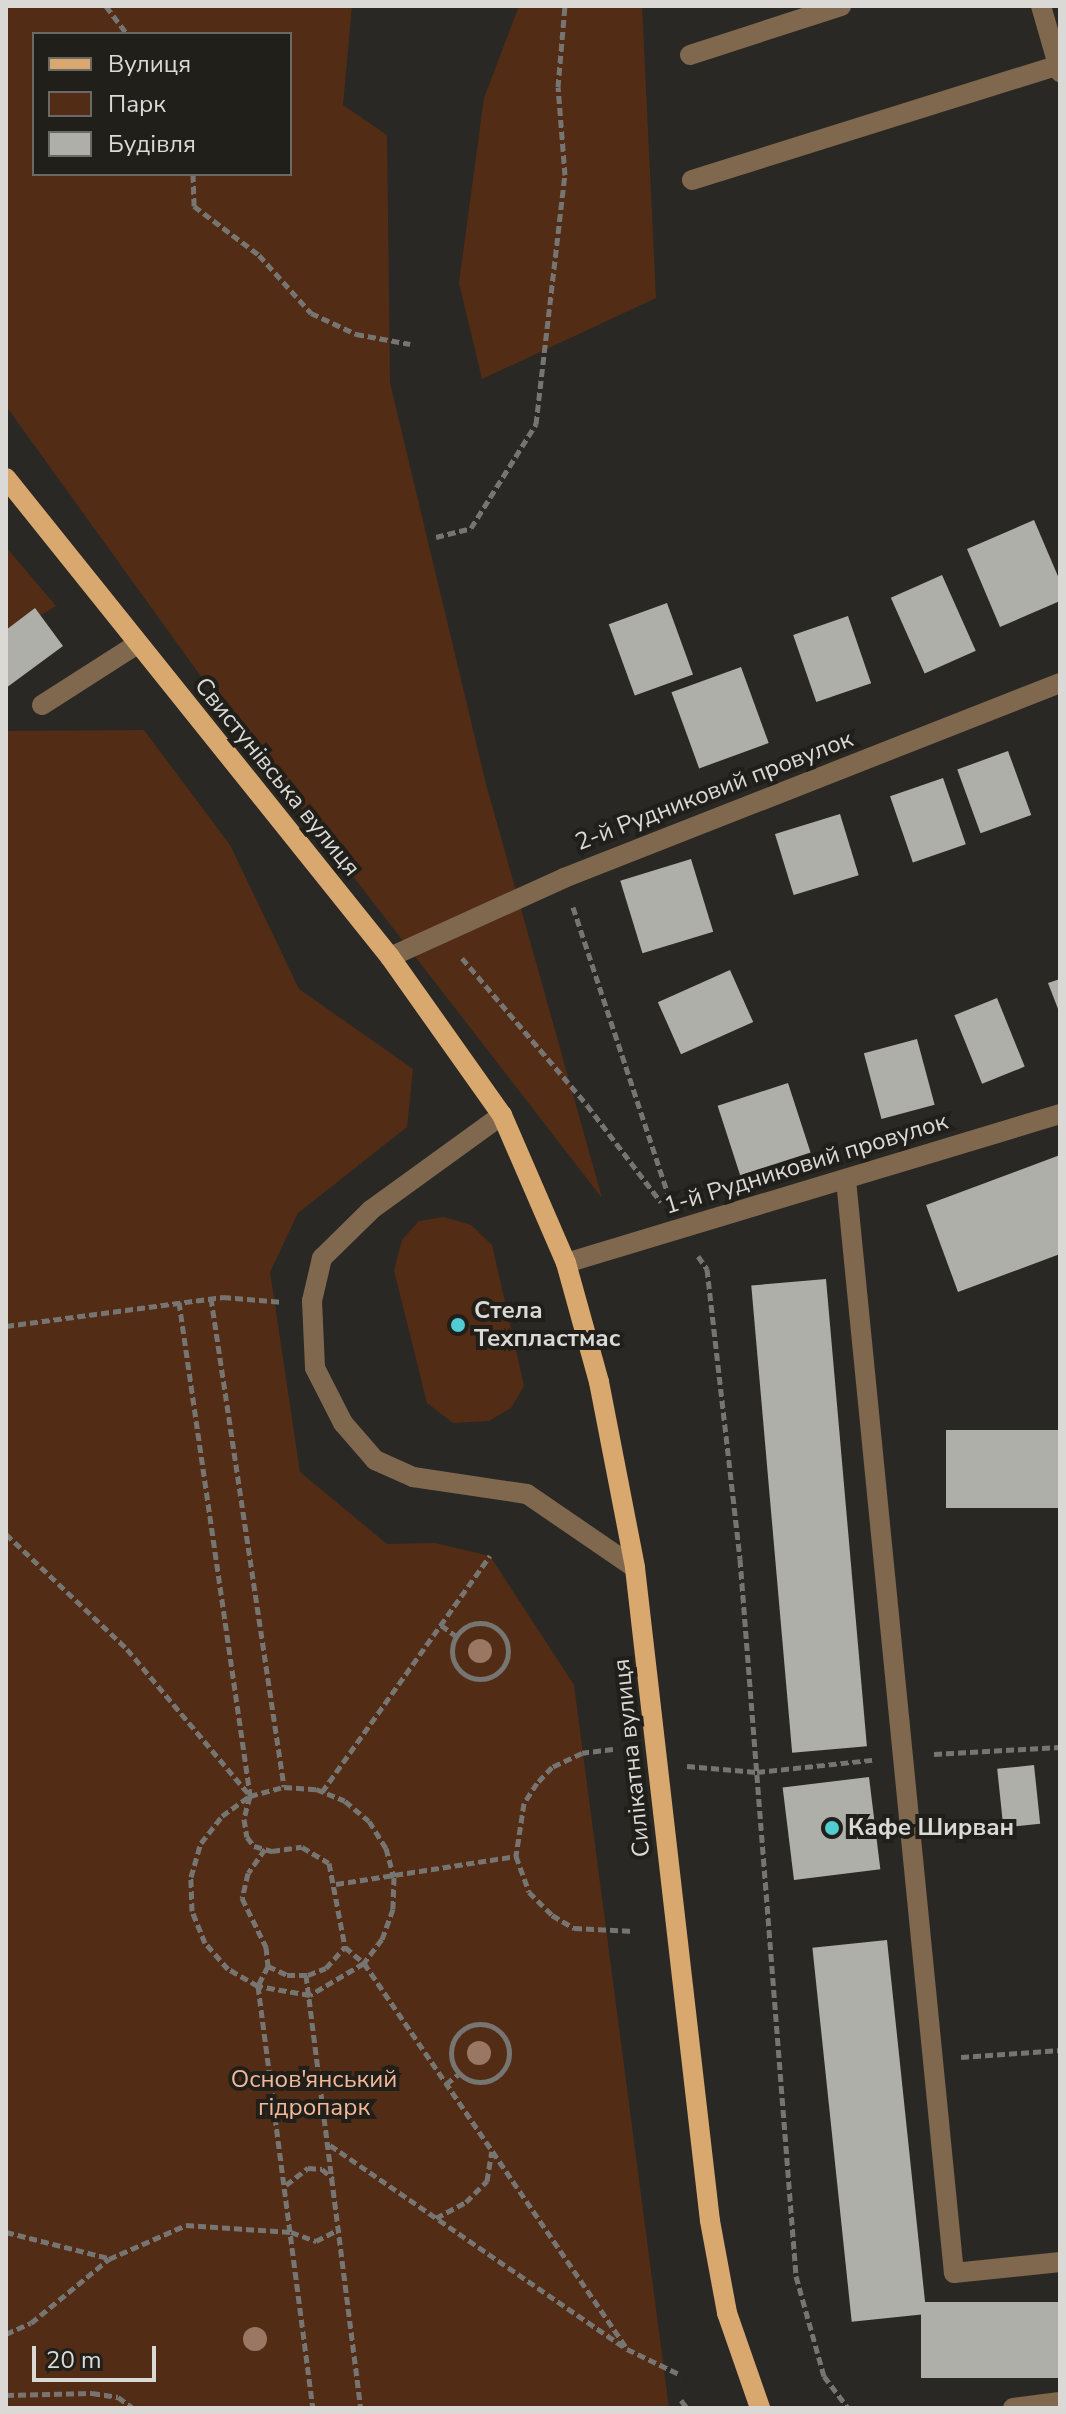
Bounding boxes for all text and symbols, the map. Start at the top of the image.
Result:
legend [32,32,292,176]
text: Вулиця [108,48,191,80]
text: Парк [108,88,166,120]
text: Будівля [108,128,196,160]
street label: Свистунівська вулиця [188,672,366,882]
street label: 2-й Рудниковий провулок [571,725,857,857]
street label: 1-й Рудниковий провулок [661,1107,951,1221]
place label: Стела Техпластмас [474,1297,620,1353]
marker: Стела Техпластмас [449,1316,467,1334]
street label: Силікатна вулиця [607,1657,657,1859]
place label: Кафе Ширван [848,1814,1014,1842]
marker: Кафе Ширван [823,1819,841,1837]
park label: Основ'янський гідропарк [231,2066,397,2122]
scale bar [36,2330,160,2380]
text: 20 m [46,2344,102,2376]

